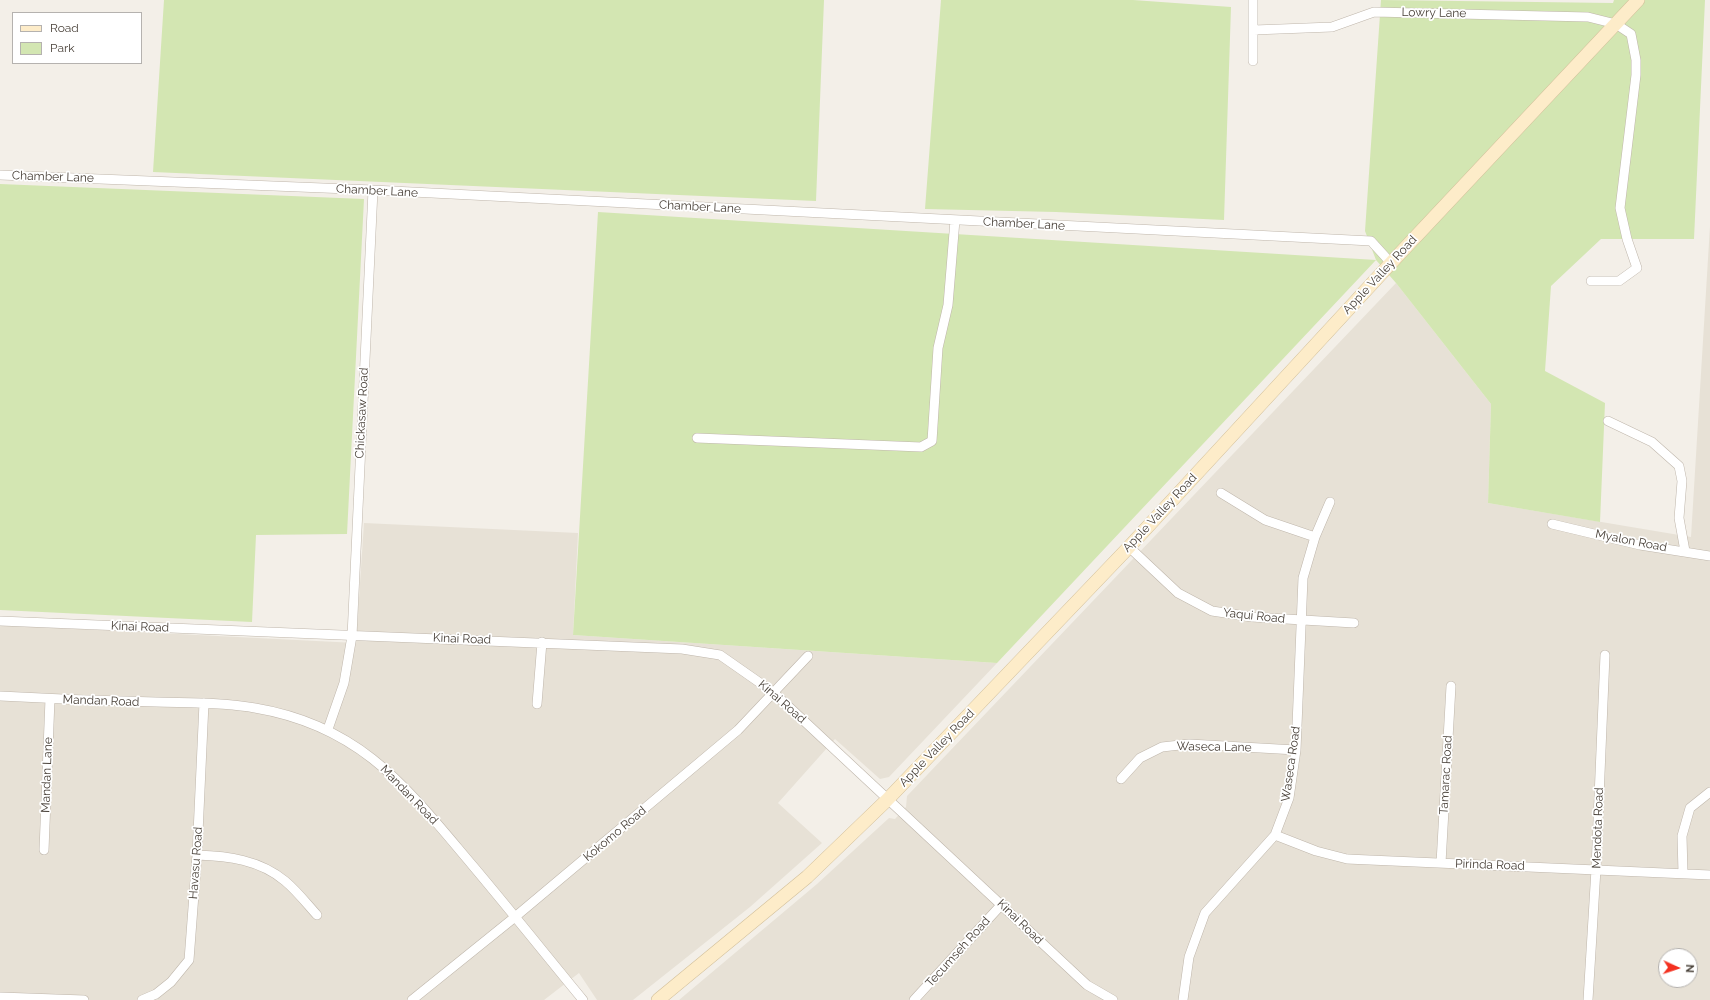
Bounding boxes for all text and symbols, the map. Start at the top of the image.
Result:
street label: Lowry Lane [1401,5,1467,21]
legend [12,12,142,64]
text: Road [50,21,79,35]
text: Park [50,41,75,55]
street label: Chamber Lane [12,168,94,186]
street label: Chamber Lane [336,182,418,200]
street label: Chamber Lane [659,198,741,216]
street label: Chamber Lane [983,215,1065,233]
street label: Apple Valley Road [1340,233,1420,317]
street label: Chickasaw Road [352,367,372,459]
street label: Apple Valley Road [1120,471,1200,555]
street label: Myalon Road [1594,527,1668,555]
street label: Yaqui Road [1222,606,1286,626]
street label: Kinai Road [111,619,169,635]
street label: Kinai Road [433,631,491,647]
street label: Kinai Road [755,677,809,727]
street label: Mandan Road [62,692,140,710]
street label: Apple Valley Road [896,706,978,790]
street label: Waseca Road [1279,725,1303,803]
street label: Tamarac Road [1437,735,1455,815]
street label: Mandan Lane [38,737,56,813]
street label: Waseca Lane [1176,739,1252,755]
street label: Mandan Road [377,762,441,828]
street label: Mendota Road [1589,787,1607,869]
street label: Kokomo Road [581,804,649,864]
street label: Havasu Road [186,826,206,900]
street label: Pirinda Road [1455,857,1525,873]
street label: Kinai Road [994,897,1046,947]
street label: Tecumseh Road [923,914,993,990]
north arrow [1658,948,1698,988]
text: N [1683,964,1696,973]

